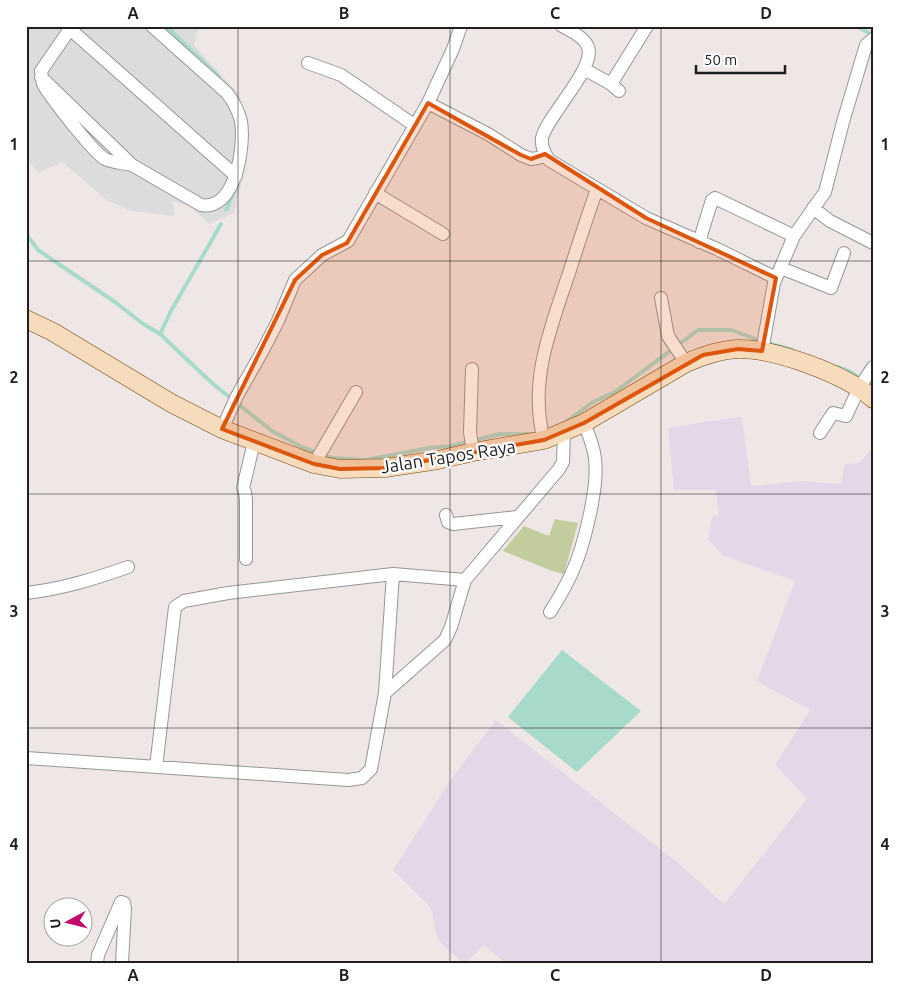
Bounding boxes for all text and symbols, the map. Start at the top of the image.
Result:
text: A [127,4,139,22]
text: B [339,4,349,22]
text: C [550,4,560,22]
text: D [760,4,772,22]
scale bar [696,42,785,74]
text: 50 m [704,51,737,68]
text: 1 [9,135,19,153]
text: 1 [880,135,890,153]
text: 2 [9,368,19,386]
text: 2 [880,368,890,386]
street label: Jalan Tapos Raya [379,435,517,477]
text: 3 [9,602,19,620]
text: 3 [880,602,890,620]
text: 4 [9,835,19,853]
text: 4 [880,835,890,853]
north arrow [42,896,92,946]
text: U [47,918,64,929]
text: A [127,966,139,984]
text: B [339,966,349,984]
text: C [550,966,560,984]
text: D [760,966,772,984]

